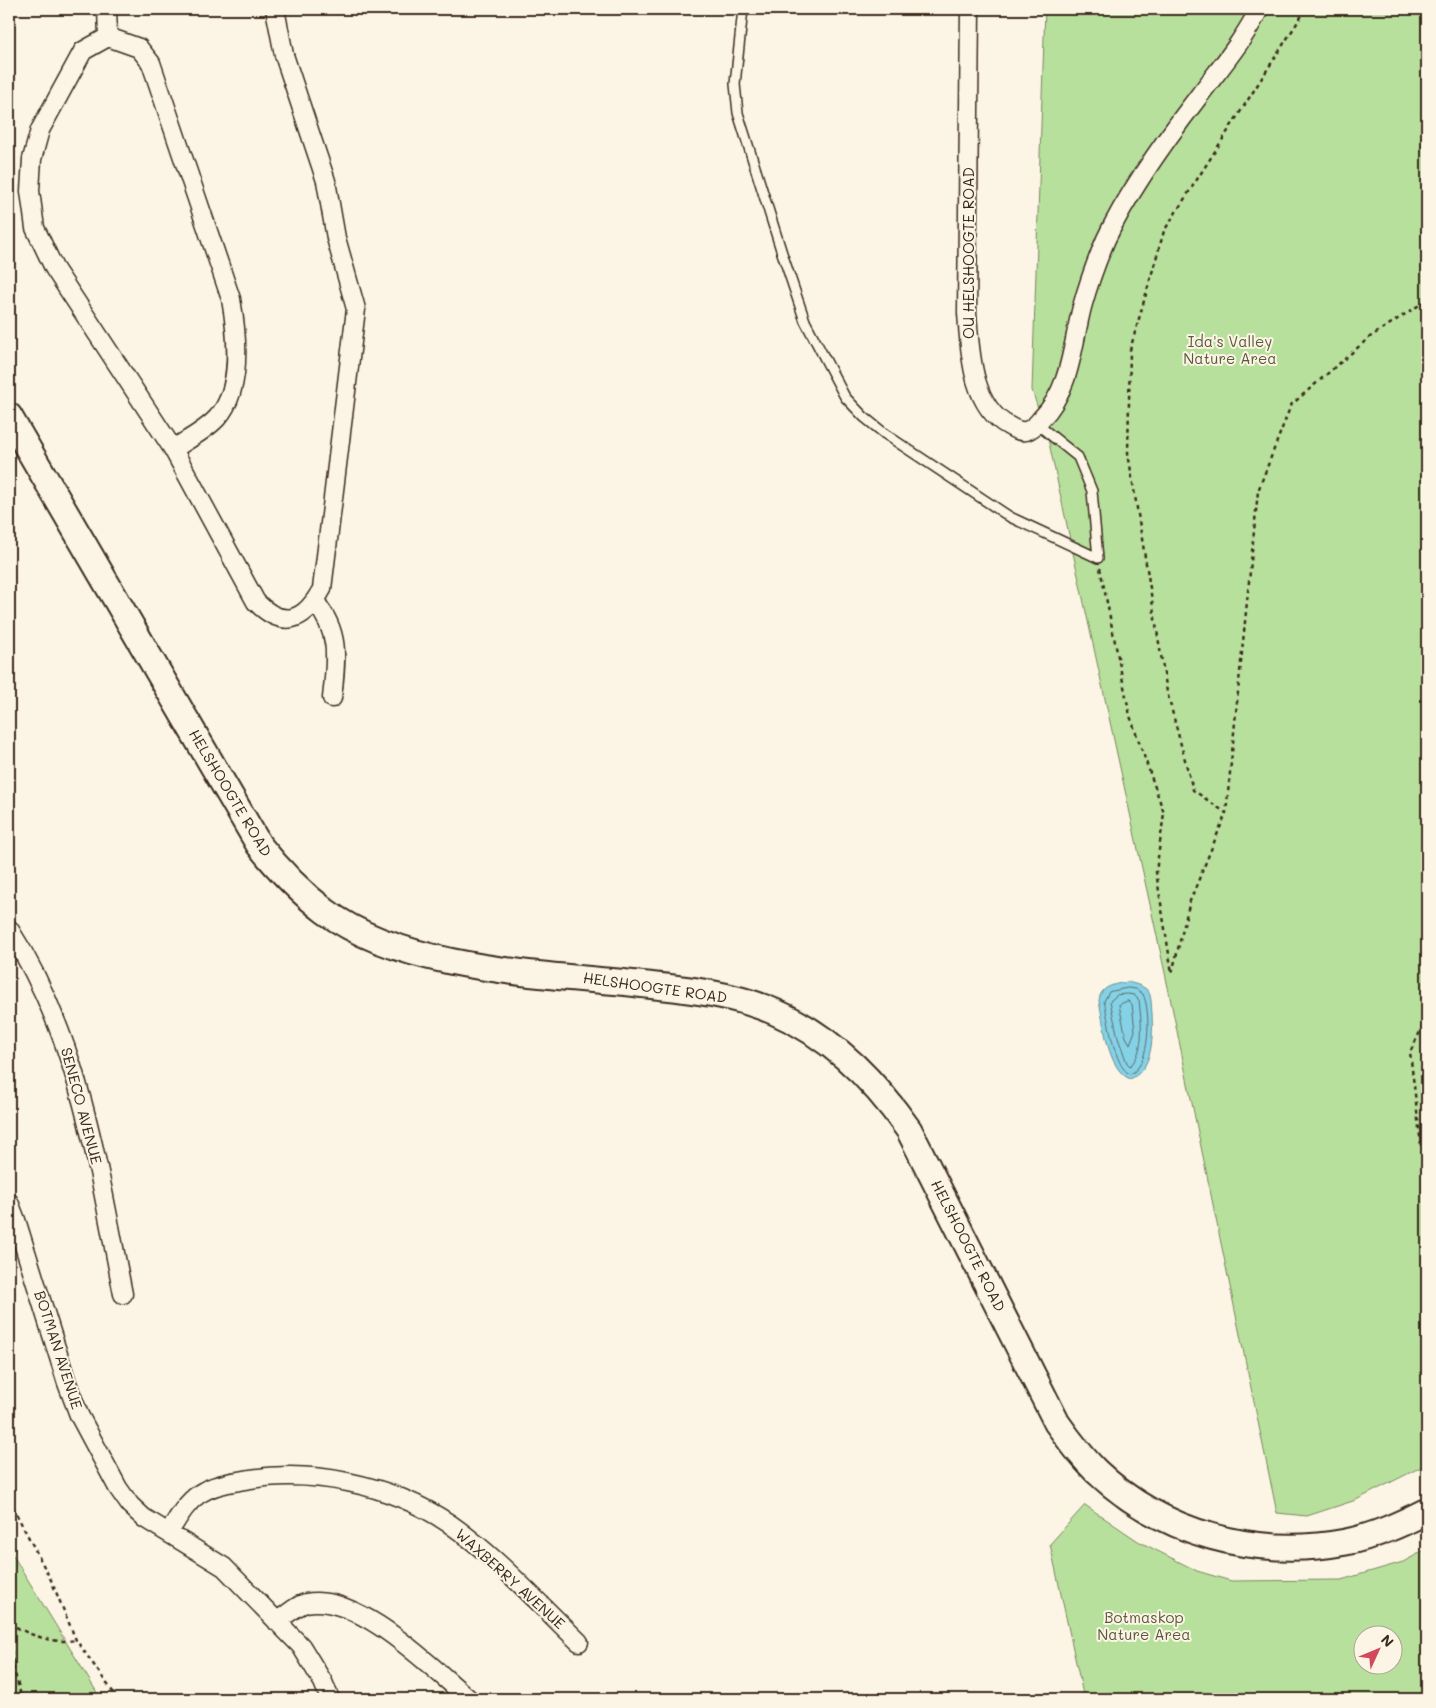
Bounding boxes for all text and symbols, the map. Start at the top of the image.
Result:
street label: OU HELSHOOGTE ROAD [958,167,978,339]
park label: Ida's Valley Nature Area [1183,331,1277,368]
street label: HELSHOOGTE ROAD [185,725,277,860]
street label: HELSHOOGTE ROAD [582,967,728,1007]
street label: SENECO AVENUE [57,1045,107,1167]
street label: HELSHOOGTE ROAD [927,1176,1011,1315]
street label: BOTMAN AVENUE [30,1288,88,1412]
street label: WAXBERRY AVENUE [451,1524,570,1633]
park label: Botmaskop Nature Area [1097,1607,1191,1644]
north arrow [1354,1626,1404,1676]
text: N [1377,1630,1398,1651]

